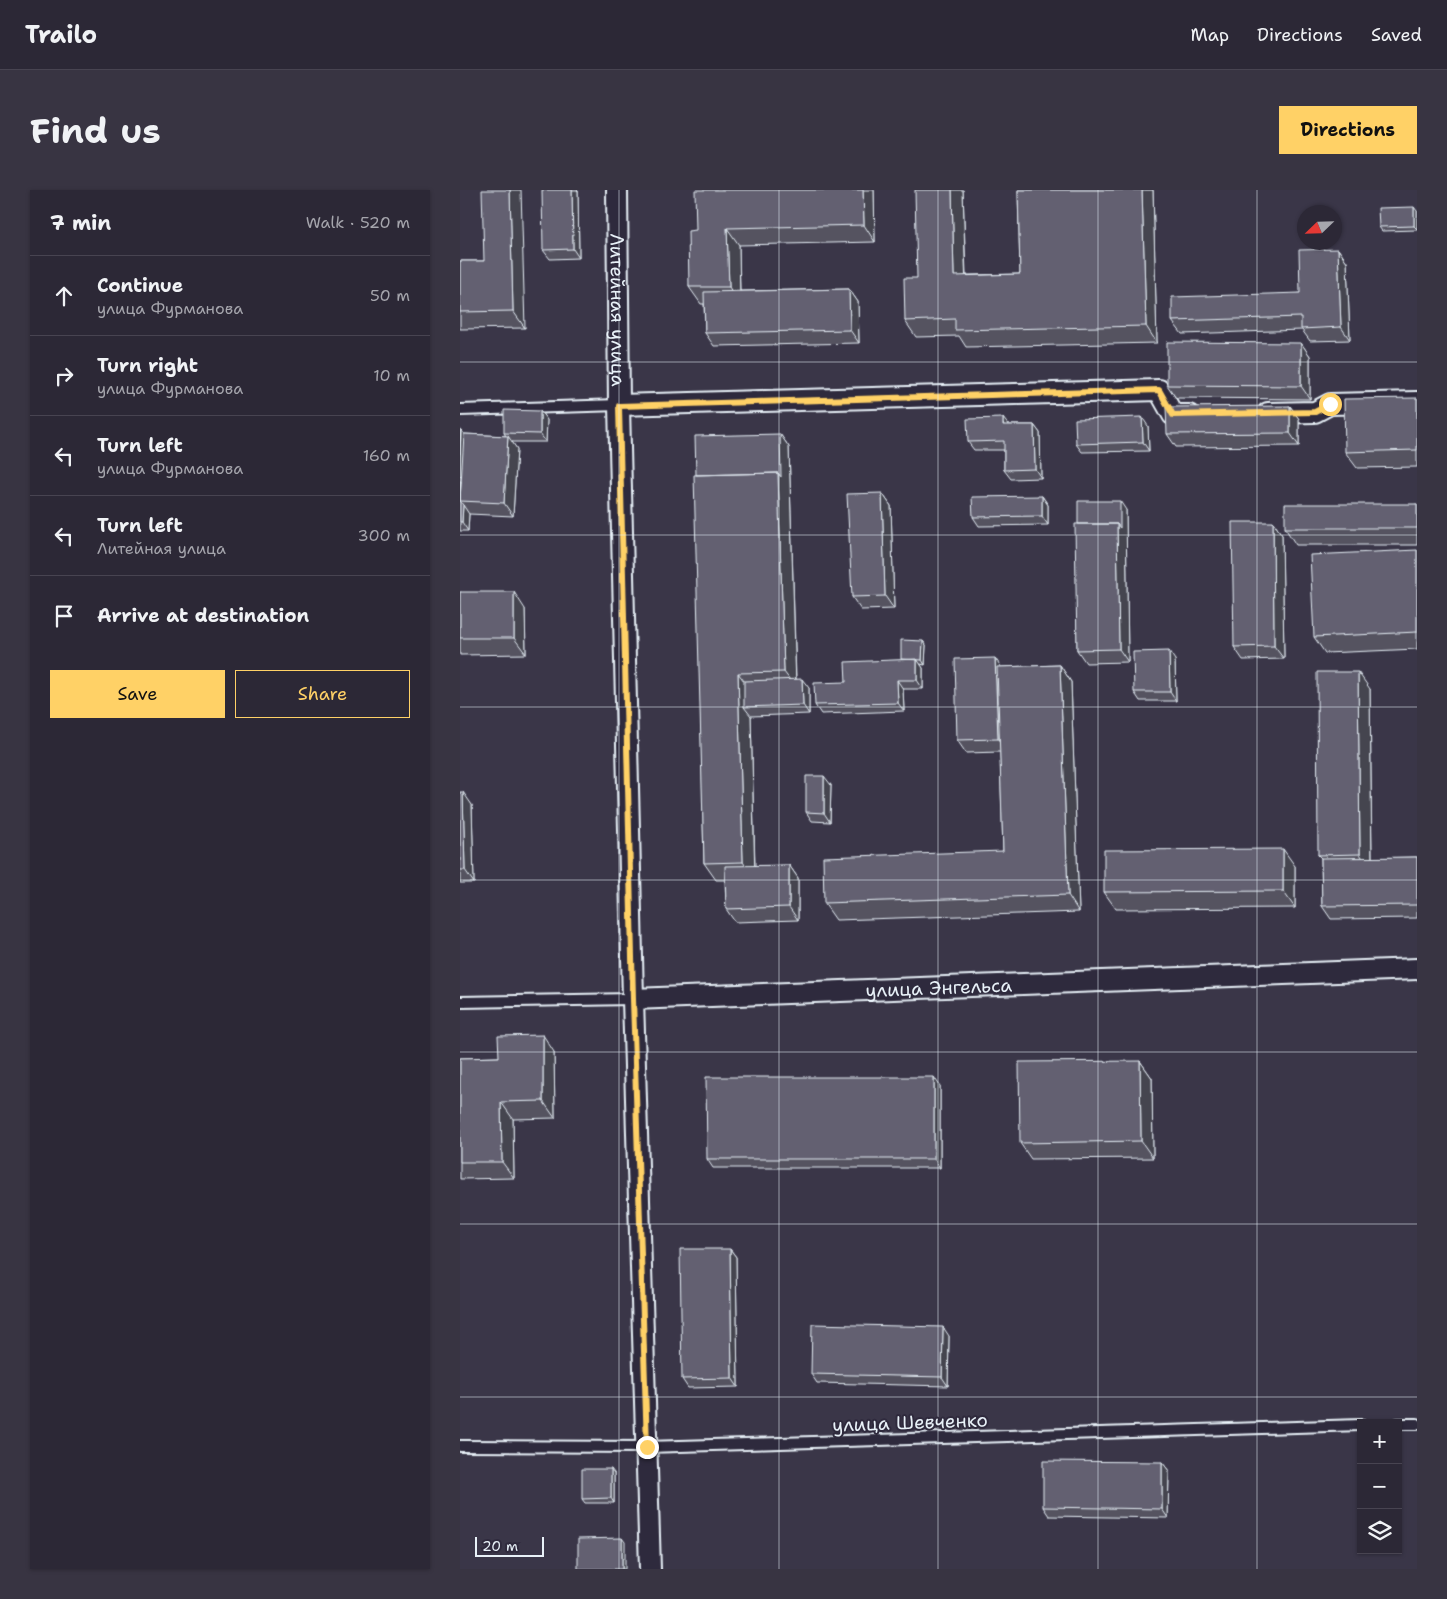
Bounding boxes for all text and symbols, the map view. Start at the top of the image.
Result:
text: Trailo [25,19,97,51]
text: Map [1191,23,1229,47]
text: Directions [1257,23,1343,47]
text: Saved [1371,23,1422,47]
button: Directions [1279,106,1417,154]
text: Find us [30,107,161,154]
north arrow [1297,205,1342,250]
text: 7 min [50,209,111,237]
text: Walk · 520 m [306,212,410,233]
street label: Литейная улица [604,233,631,387]
text: Continue [97,273,183,298]
icon: ahead [50,282,78,310]
text: 50 m [370,285,410,306]
text: улица Фурманова [97,298,243,319]
text: Turn right [97,353,198,378]
icon: right [50,362,78,390]
text: 10 m [373,365,410,386]
text: улица Фурманова [97,378,243,399]
route start [1319,393,1342,416]
text: Turn left [97,433,183,458]
icon: left [50,442,78,470]
text: 160 m [363,445,410,466]
text: улица Фурманова [97,458,243,479]
text: Turn left [97,513,183,538]
icon: left [50,522,78,550]
text: 300 m [358,525,410,546]
text: Литейная улица [97,538,226,559]
icon: arrive [50,602,78,630]
text: Arrive at destination [97,603,309,628]
button: Save [50,670,225,718]
button: Share [235,670,410,718]
street label: улица Энгельса [865,973,1013,1003]
street label: улица Шевченко [832,1407,988,1438]
map controls [1357,1419,1402,1554]
button: + [1357,1419,1402,1464]
route end [636,1436,659,1459]
button: − [1357,1464,1402,1509]
button: layers [1357,1509,1402,1554]
scale bar [475,1534,544,1557]
text: 20 m [482,1537,518,1555]

